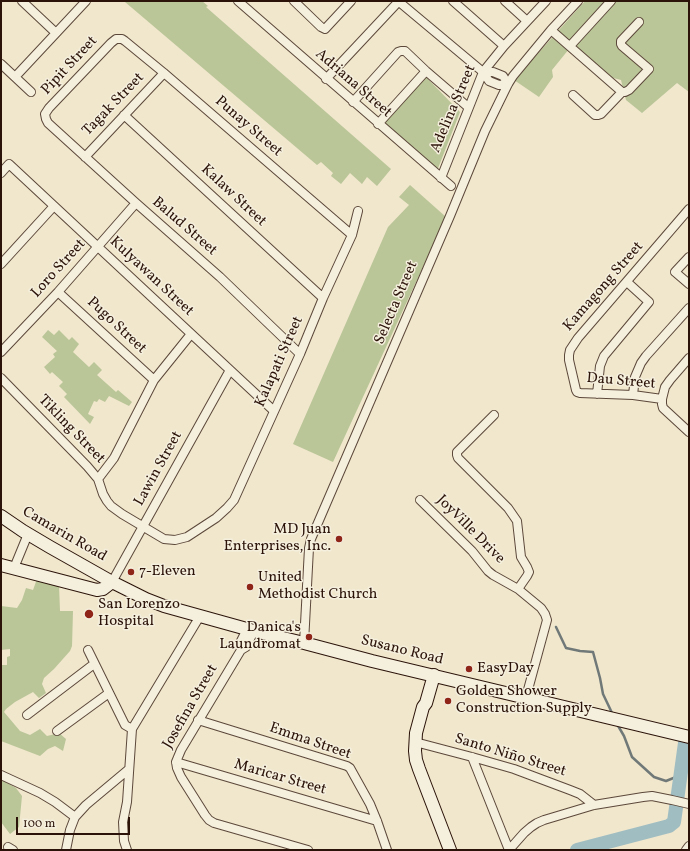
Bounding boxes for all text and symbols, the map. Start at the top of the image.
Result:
street label: Pipit Street [38,33,102,99]
street label: Adriana Street [311,46,395,122]
street label: Adelina Street [427,62,481,156]
street label: Tagak Street [79,70,149,140]
street label: Punay Street [211,93,285,161]
street label: Kalaw Street [196,161,270,231]
street label: Balud Street [148,194,220,260]
street label: Kulyawan Street [105,233,197,321]
street label: Loro Street [28,236,90,302]
street label: Kamagong Street [560,238,648,336]
street label: Selecta Street [371,259,423,347]
street label: Pugo Street [82,294,150,358]
street label: Kalapati Street [252,314,308,410]
street label: Dau Street [586,370,656,394]
street label: Tikling Street [34,392,108,468]
street label: Lawin Street [131,428,187,510]
street label: JoyVille Drive [432,492,508,568]
street label: Camarin Road [19,504,109,566]
place label: MD Juan Enterprises, Inc. [224,521,331,556]
marker: MD Juan Enterprises, Inc. [334,534,344,544]
place label: 7-Eleven [139,563,196,581]
marker: 7-Eleven [126,567,136,577]
place label: United Methodist Church [258,569,377,604]
marker: United Methodist Church [245,582,255,592]
place label: San Lorenzo Hospital [98,596,180,631]
marker: San Lorenzo Hospital [83,608,95,620]
place label: Danica's Laundromat [219,619,301,654]
marker: Danica's Laundromat [304,632,314,642]
street label: Susano Road [359,632,445,670]
place label: EasyDay [477,660,534,678]
street label: Josefina Street [160,662,222,752]
marker: EasyDay [464,664,474,674]
place label: Golden Shower Construction Supply [456,683,592,718]
marker: Golden Shower Construction Supply [443,696,453,706]
street label: Emma Street [267,720,353,764]
street label: Santo Niño Street [452,730,568,782]
street label: Maricar Street [232,756,328,800]
scale bar [18,809,132,835]
text: 100 m [23,816,55,832]

